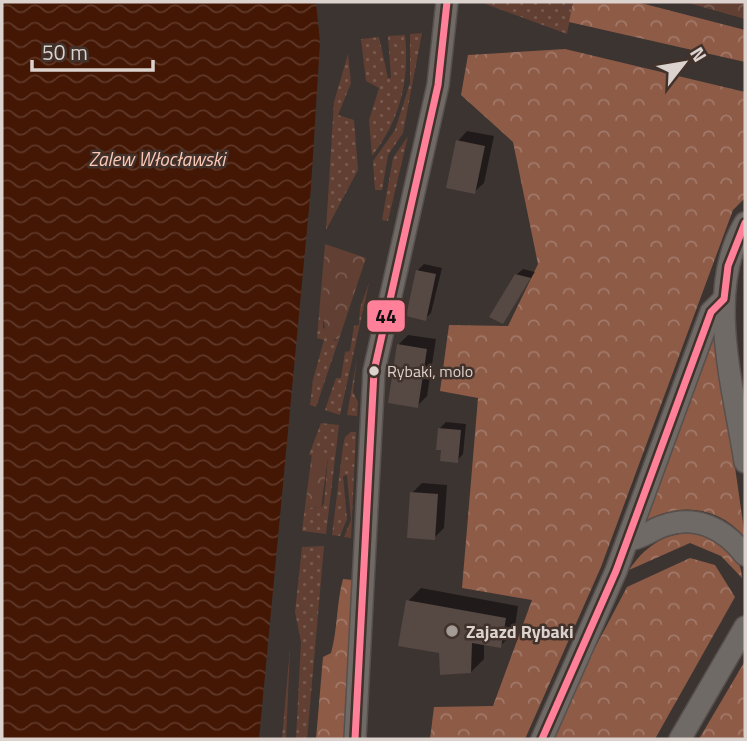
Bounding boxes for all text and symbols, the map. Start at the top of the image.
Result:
scale bar [32,28,152,72]
north arrow [649,28,719,98]
text: 50 m [42,36,88,68]
text: N [683,41,715,67]
water label: Zalew Włocławski [89,144,227,173]
line badge: 44 [366,299,406,333]
text: 44 [375,301,397,330]
place label: Rybaki, molo [387,359,473,383]
marker: Rybaki, molo [367,364,381,378]
place label: Zajazd Rybaki [466,618,574,645]
marker: Zajazd Rybaki [444,623,460,639]

